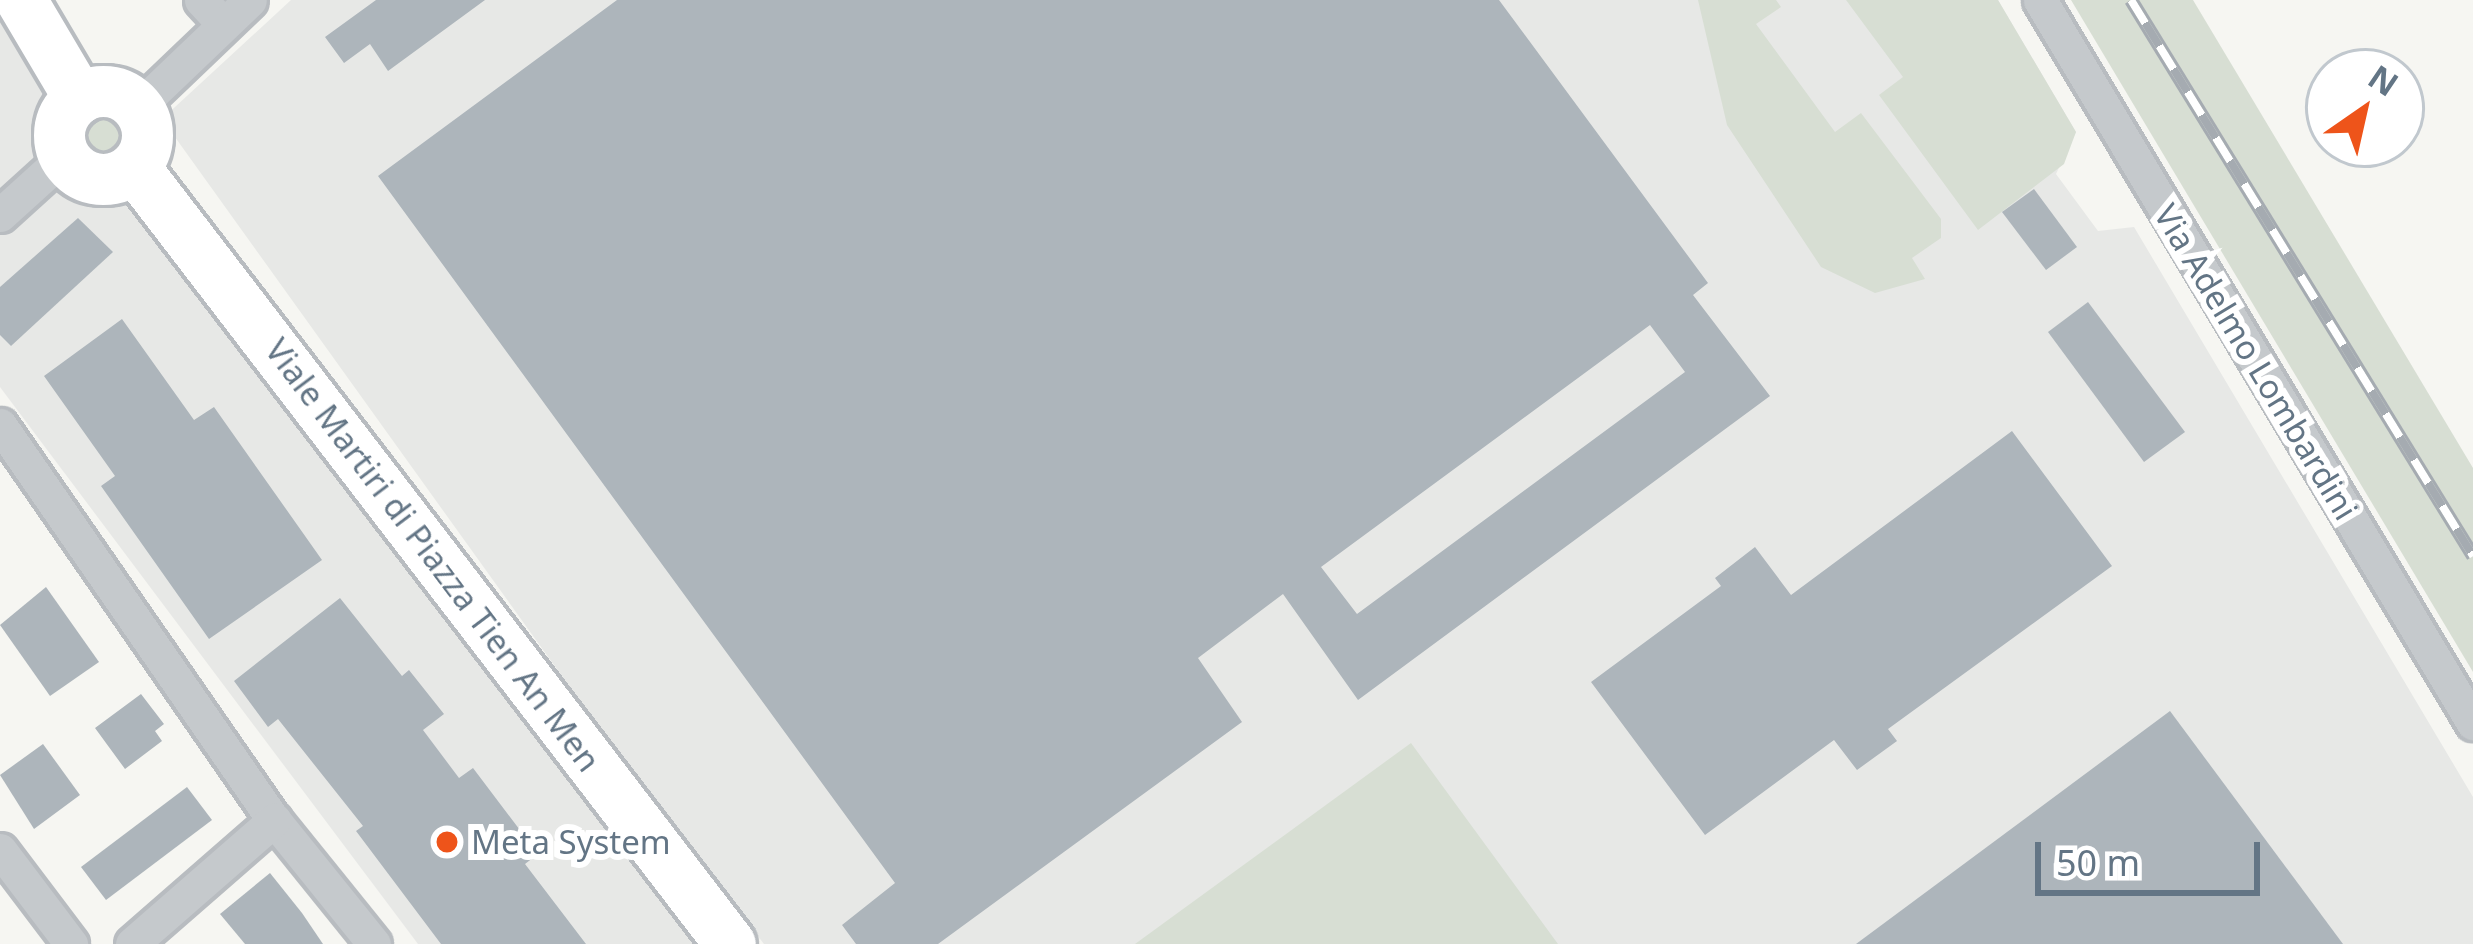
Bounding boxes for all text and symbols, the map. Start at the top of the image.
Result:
north arrow [2305,48,2425,168]
text: N [2360,54,2407,106]
street label: Via Adelmo Lombardini [2146,197,2366,527]
street label: Viale Martiri di Piazza Tien An Men [257,331,609,779]
scale bar [2041,818,2266,892]
place label: Meta System [471,822,671,862]
marker: Meta System [434,829,460,855]
text: 50 m [2056,838,2140,887]

